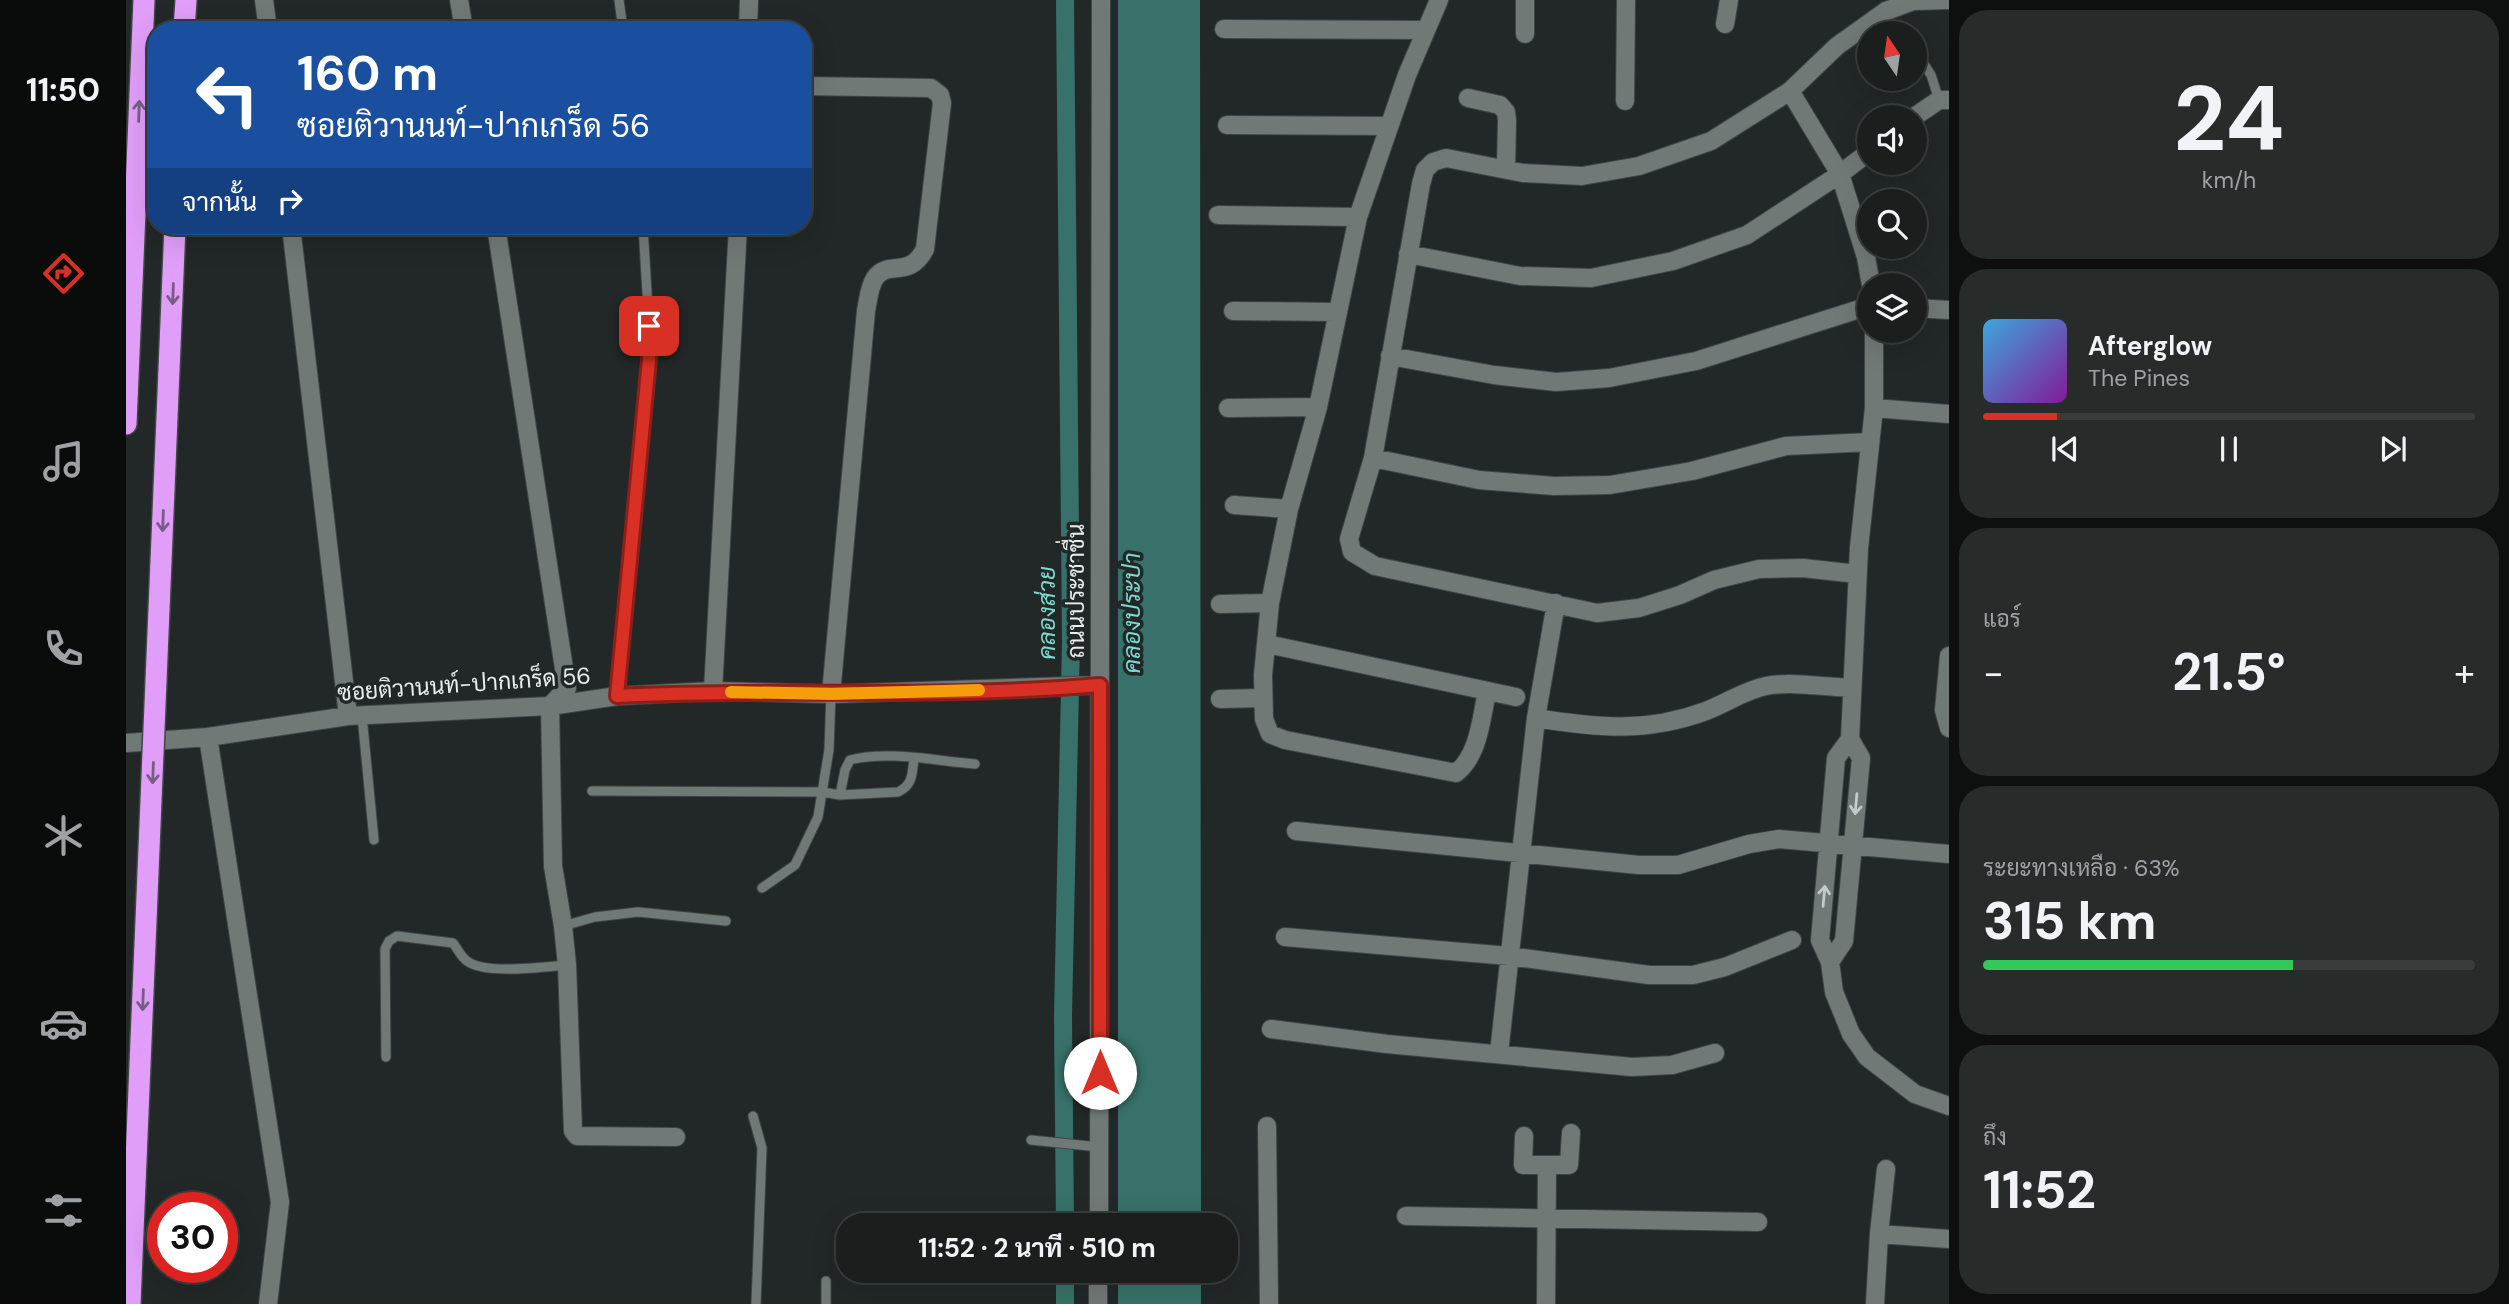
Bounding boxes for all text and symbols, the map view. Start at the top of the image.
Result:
north arrow [1857,21,1927,91]
map controls [1857,21,1927,343]
text: 160 m [297,41,438,105]
icon: left [182,49,273,140]
text: 24 [2173,60,2285,178]
text: 11:50 [26,69,100,111]
one-way arrow [133,99,146,122]
text: ซอยติวานนท์-ปากเกร็ด 56 [297,105,650,147]
button: sound [1857,105,1927,175]
text: km/h [2202,165,2256,195]
icon: right [271,182,309,220]
text: จากนั้น [182,185,257,219]
button: search [1857,189,1927,259]
icon: directions [39,249,88,298]
button: layers [1857,273,1927,343]
one-way arrow [166,282,179,305]
pin [619,296,679,356]
icon: arrive [630,307,668,345]
text: Afterglow [2088,329,2212,363]
text: The Pines [2088,363,2190,393]
icon: previous [2046,430,2084,468]
icon: pause [2210,430,2248,468]
icon: next [2374,430,2412,468]
icon: music [39,437,88,486]
one-way arrow [157,509,170,532]
street label: ถนนประชาชื่น [1055,524,1091,658]
water label: คลองประปา [1116,553,1147,673]
water label: คลองส่วย [1031,566,1062,660]
text: แอร์ [1983,604,2021,634]
icon: phone [39,624,88,673]
text: 21.5° [2172,638,2286,706]
text: − [1983,648,2004,698]
text: + [2454,648,2475,698]
street label: ซอยติวานนท์-ปากเกร็ด 56 [336,658,592,708]
one-way arrow [146,761,159,784]
one-way arrow [1850,792,1863,815]
icon: climate [39,811,88,860]
text: ระยะทางเหลือ · 63% [1983,853,2180,883]
one-way arrow [1818,885,1831,908]
text: 315 km [1983,887,2156,955]
one-way arrow [137,989,150,1012]
icon: car [39,999,88,1048]
position arrow [1063,1036,1137,1110]
text: ถึง [1983,1122,2007,1152]
text: 11:52 [1983,1156,2096,1224]
icon: filters [39,1186,88,1235]
speed limit sign: 30 [147,1192,238,1283]
text: 11:52 · 2 นาที · 510 m [918,1231,1156,1265]

